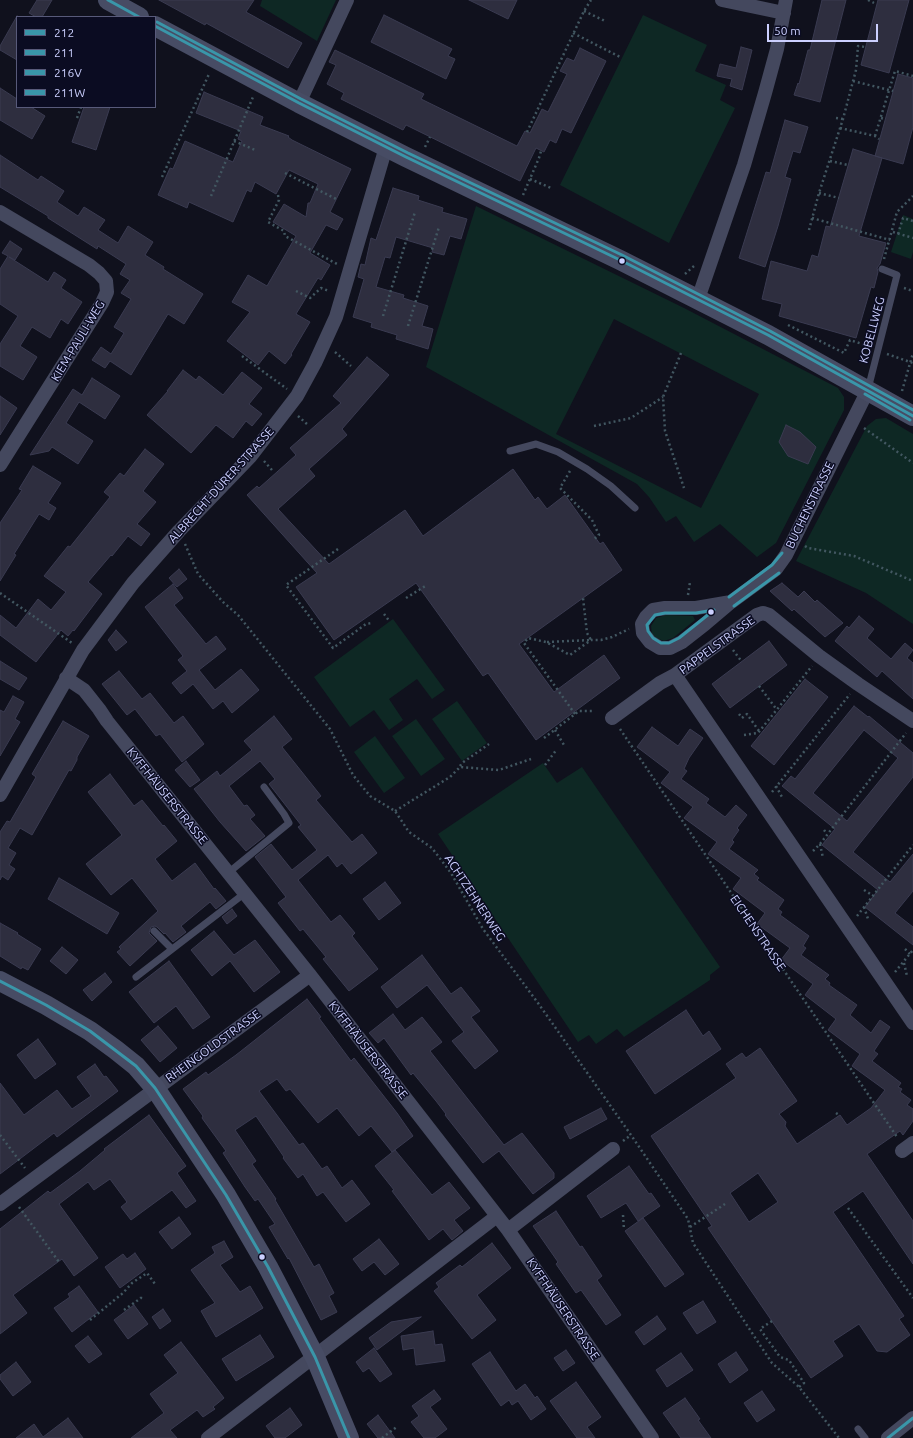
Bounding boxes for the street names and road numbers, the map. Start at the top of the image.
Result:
street label: KOBELLWEG [856,295,888,365]
street label: KIEM-PAULI-WEG [48,298,108,384]
street label: ALBRECHT-DÜRER-STRASSE [165,424,277,546]
street label: BUCHENSTRASSE [783,459,837,551]
street label: PAPPELSTRASSE [676,613,758,677]
street label: KYFFHÄUSERSTRASSE [124,745,210,847]
street label: ACHTZEHNERWEG [442,852,508,944]
street label: EICHENSTRASSE [727,892,789,974]
street label: KYFFHÄUSERSTRASSE [325,998,411,1102]
street label: RHEINGOLDSTRASSE [163,1007,263,1085]
street label: KYFFHÄUSERSTRASSE [523,1255,603,1363]

